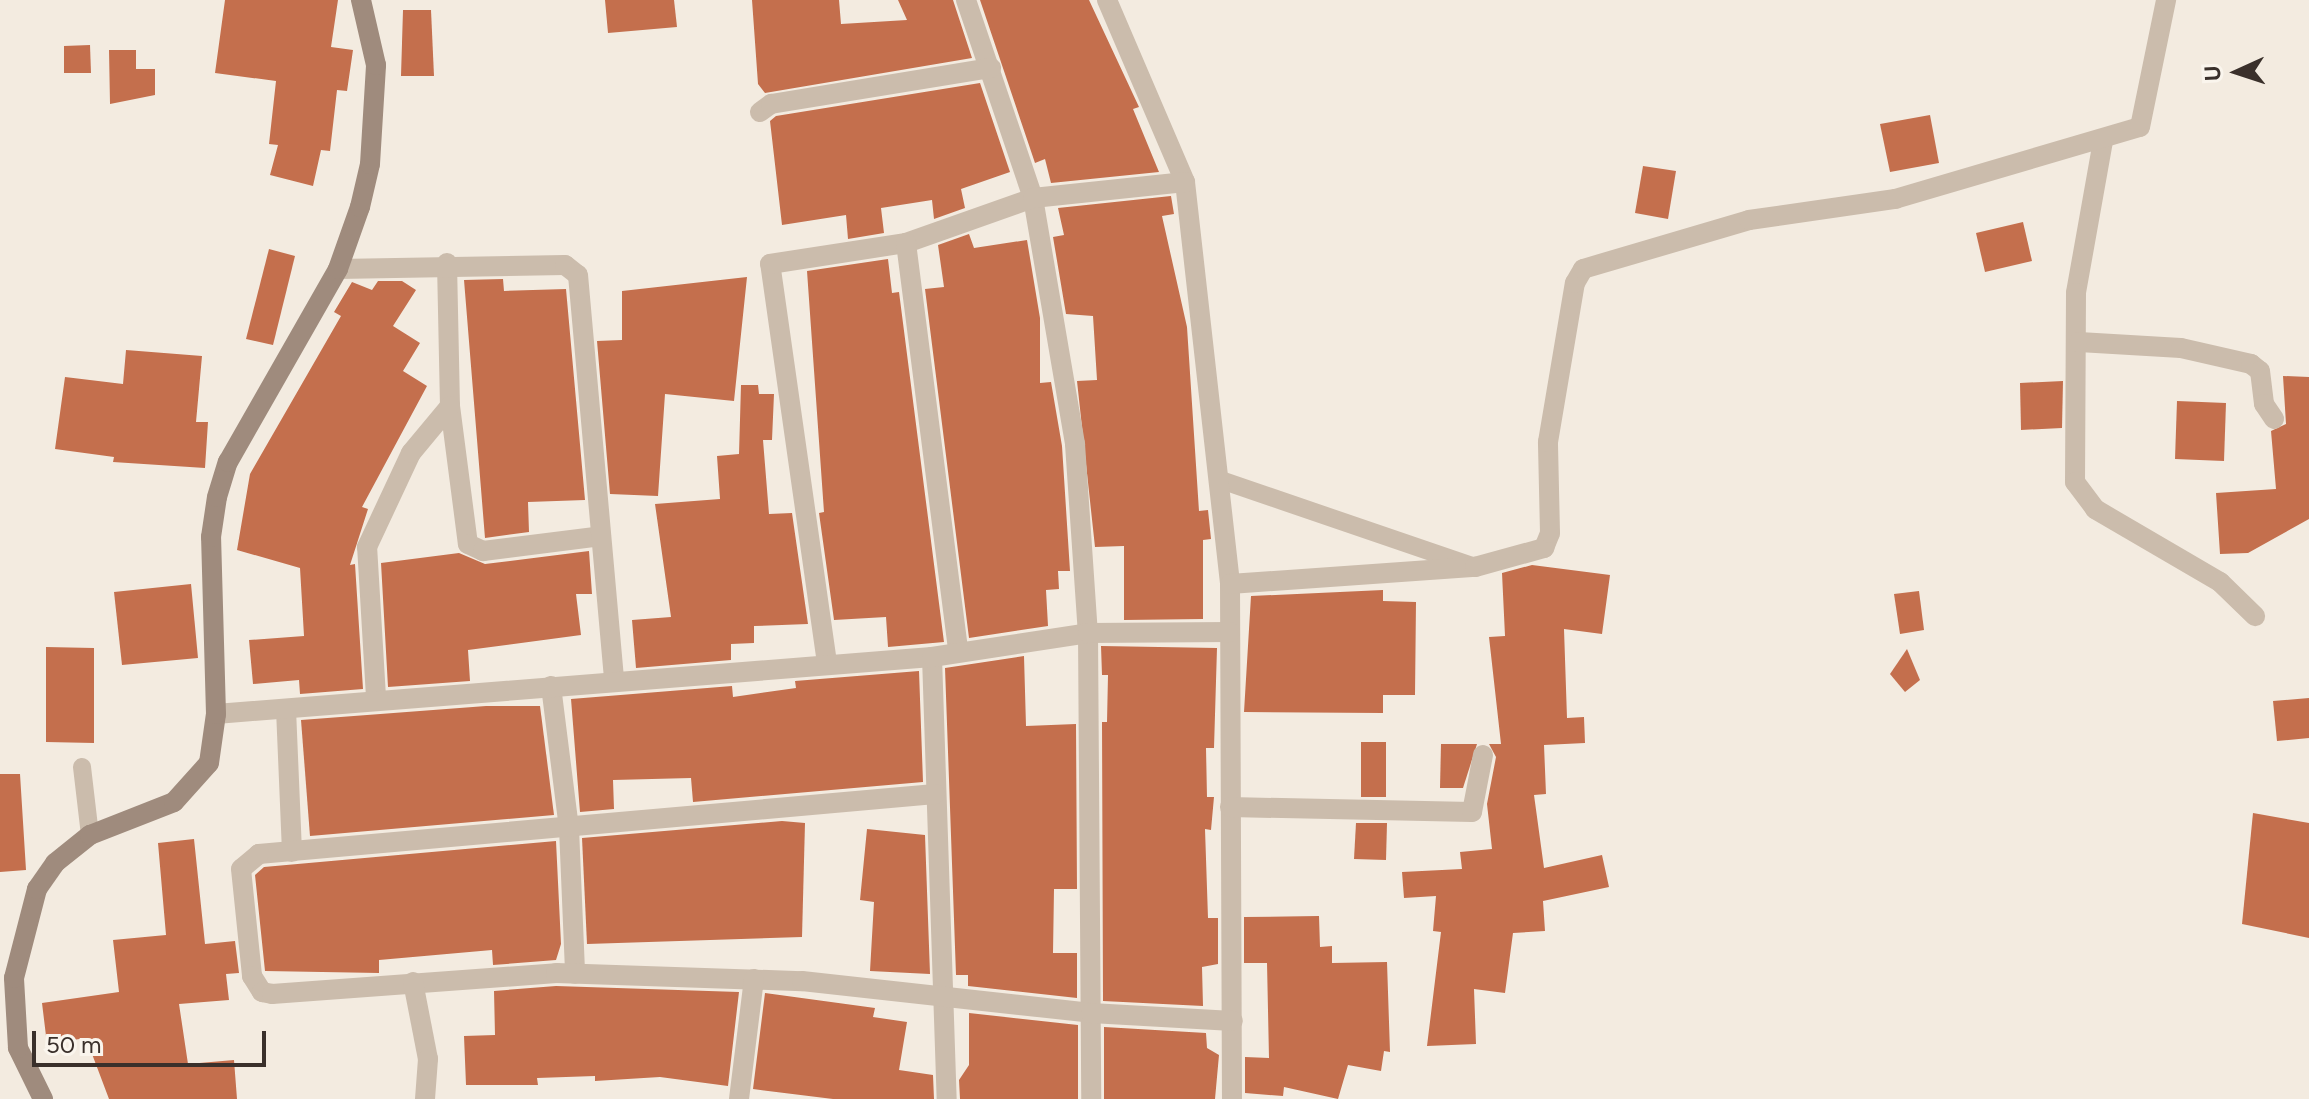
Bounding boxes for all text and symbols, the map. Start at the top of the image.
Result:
north arrow [2197,32,2277,112]
text: U [2199,65,2226,82]
scale bar [36,1015,270,1065]
text: 50 m [46,1030,102,1059]

